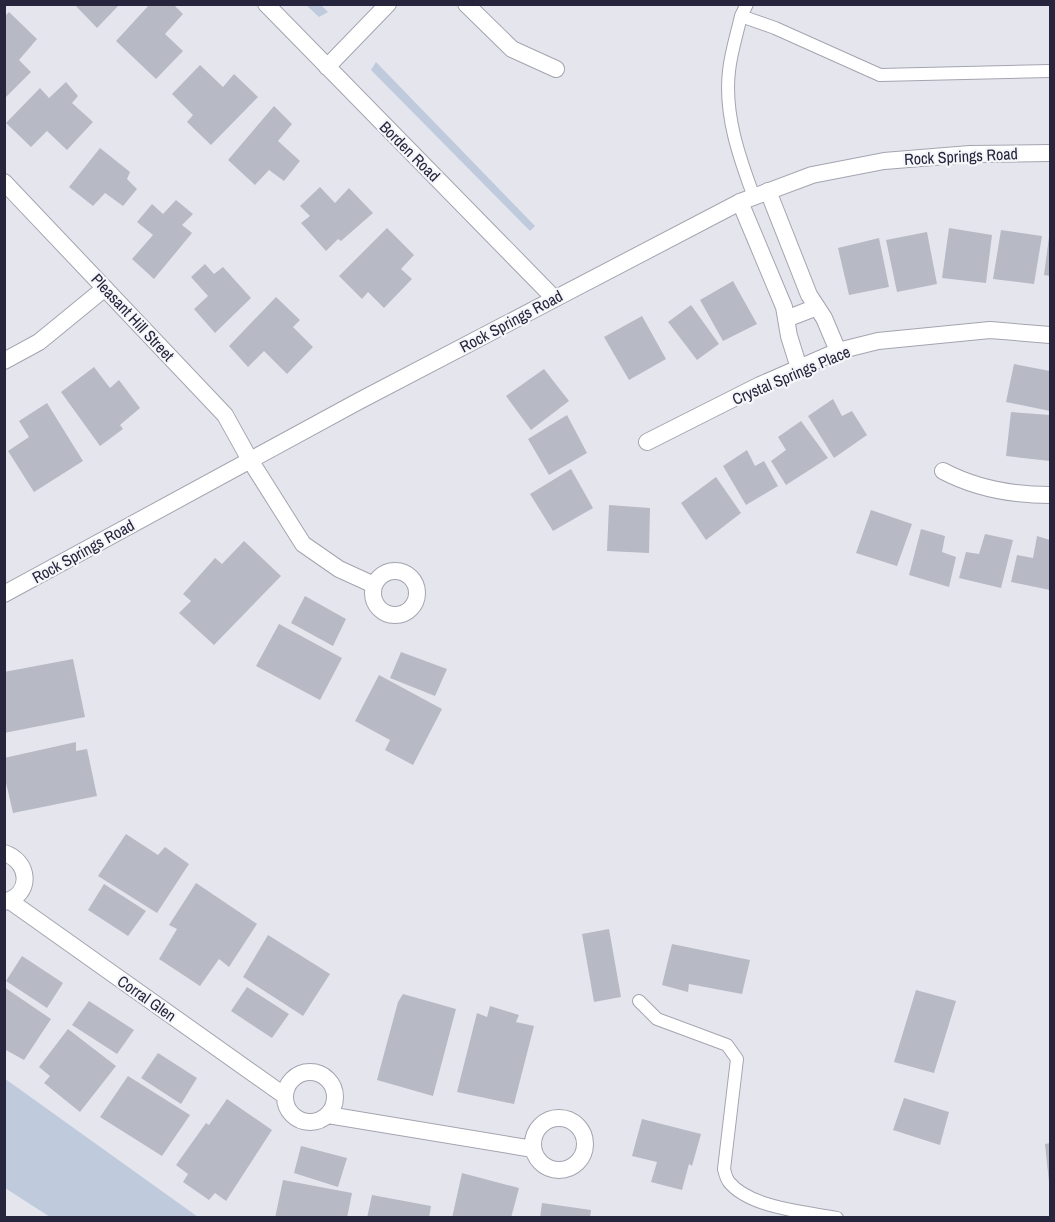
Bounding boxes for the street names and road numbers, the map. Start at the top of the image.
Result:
street label: Borden Road [375,116,445,186]
street label: Rock Springs Road [904,142,1018,170]
street label: Pleasant Hill Street [87,268,180,366]
street label: Rock Springs Road [456,285,566,357]
street label: Crystal Springs Place [729,340,853,410]
street label: Rock Springs Road [28,514,138,588]
street label: Corral Glen [113,970,181,1026]

